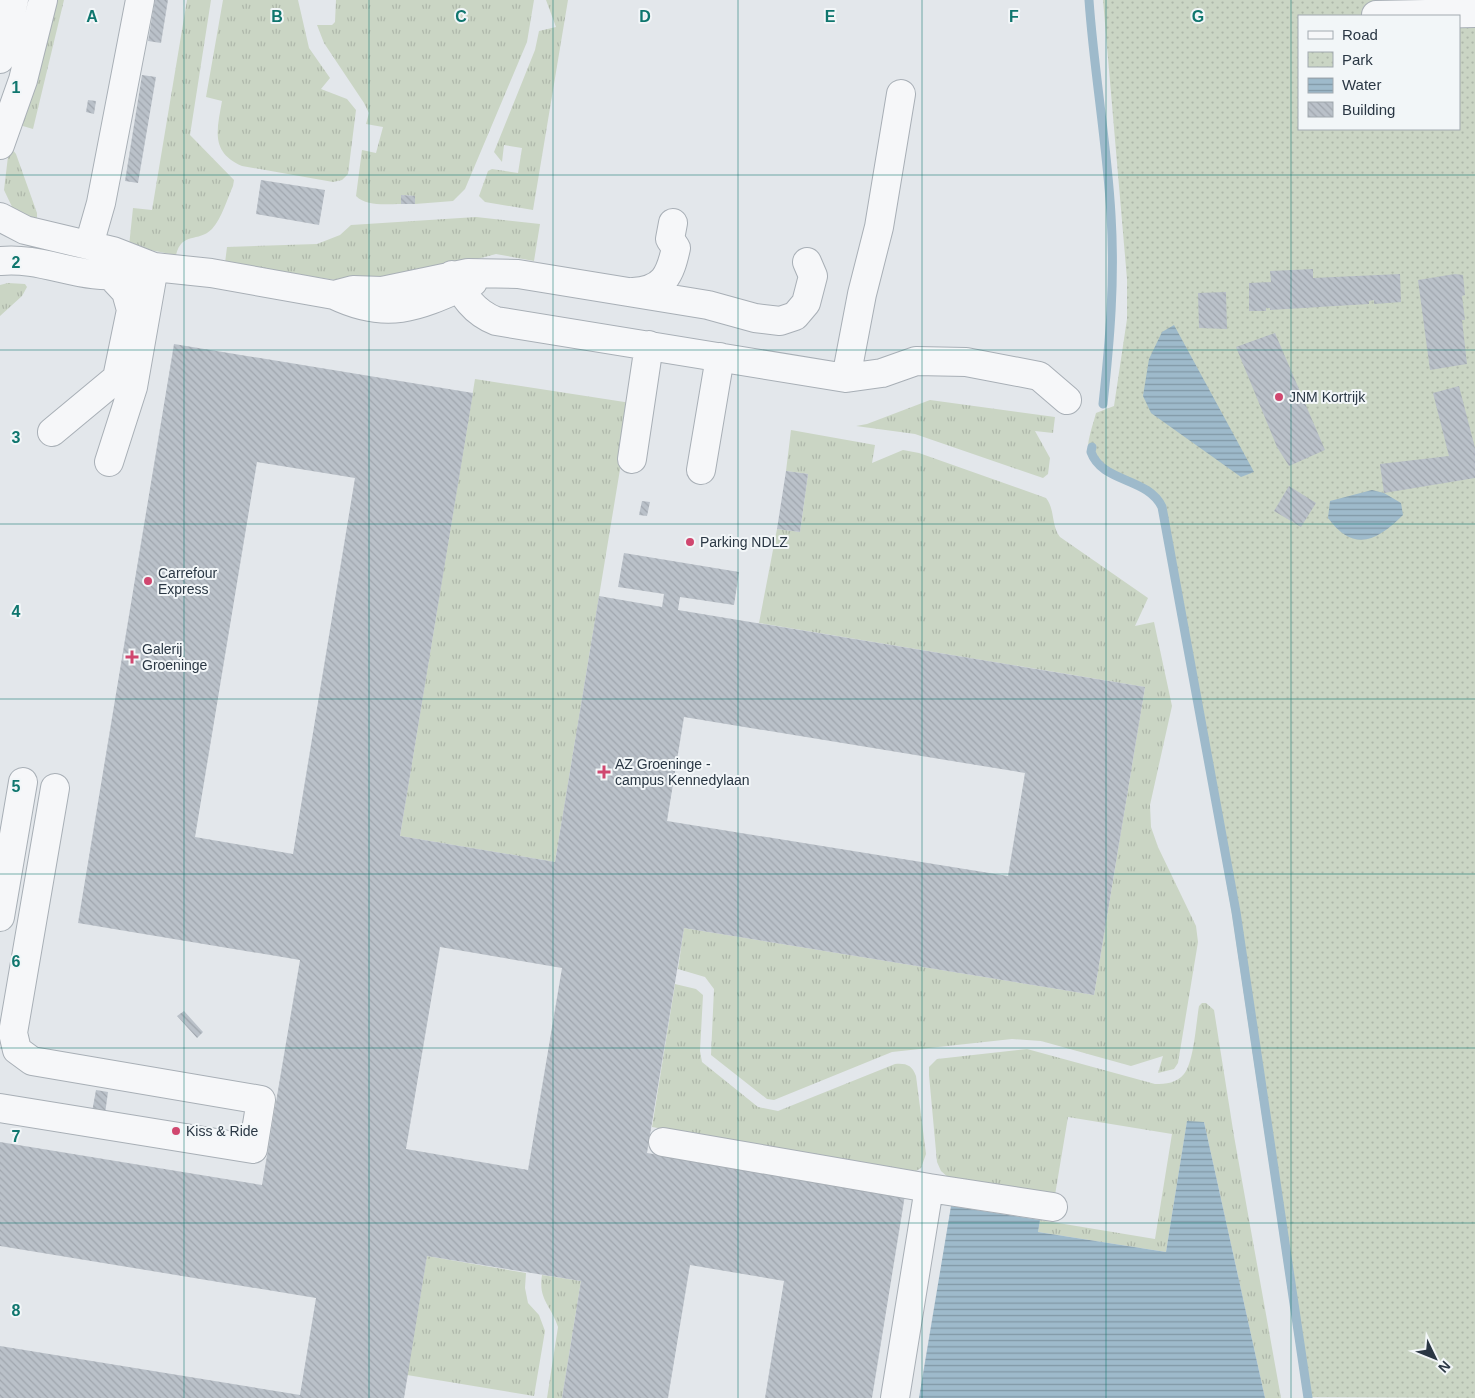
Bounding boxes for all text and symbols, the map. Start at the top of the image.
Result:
text: A [86,8,98,25]
text: B [271,8,283,25]
text: C [455,8,467,25]
text: D [639,8,651,25]
text: E [825,8,836,25]
text: F [1009,8,1019,25]
text: G [1192,8,1204,25]
legend [1298,15,1460,130]
text: Road [1342,26,1378,43]
text: Park [1342,51,1373,68]
text: Water [1342,76,1381,93]
text: 1 [12,79,21,96]
text: Building [1342,101,1395,118]
text: 2 [12,254,21,271]
place label: JNM Kortrijk [1289,389,1366,405]
marker: JNM Kortrijk [1273,391,1285,403]
text: 3 [12,429,21,446]
place label: Parking NDLZ [700,534,788,550]
marker: Parking NDLZ [684,536,696,548]
place label: Carrefour Express [158,565,217,597]
marker: Carrefour Express [142,575,154,587]
text: 4 [12,603,21,620]
place label: Galerij Groeninge [142,641,208,673]
marker: Galerij Groeninge [126,651,138,663]
place label: AZ Groeninge - campus Kennedylaan [615,756,750,788]
marker: AZ Groeninge - campus Kennedylaan [597,765,611,779]
text: 5 [12,778,21,795]
text: 6 [12,953,21,970]
place label: Kiss & Ride [186,1123,259,1139]
marker: Kiss & Ride [170,1125,182,1137]
text: 7 [12,1128,21,1145]
text: 8 [12,1302,21,1319]
north arrow [1410,1333,1460,1383]
text: N [1435,1358,1454,1376]

